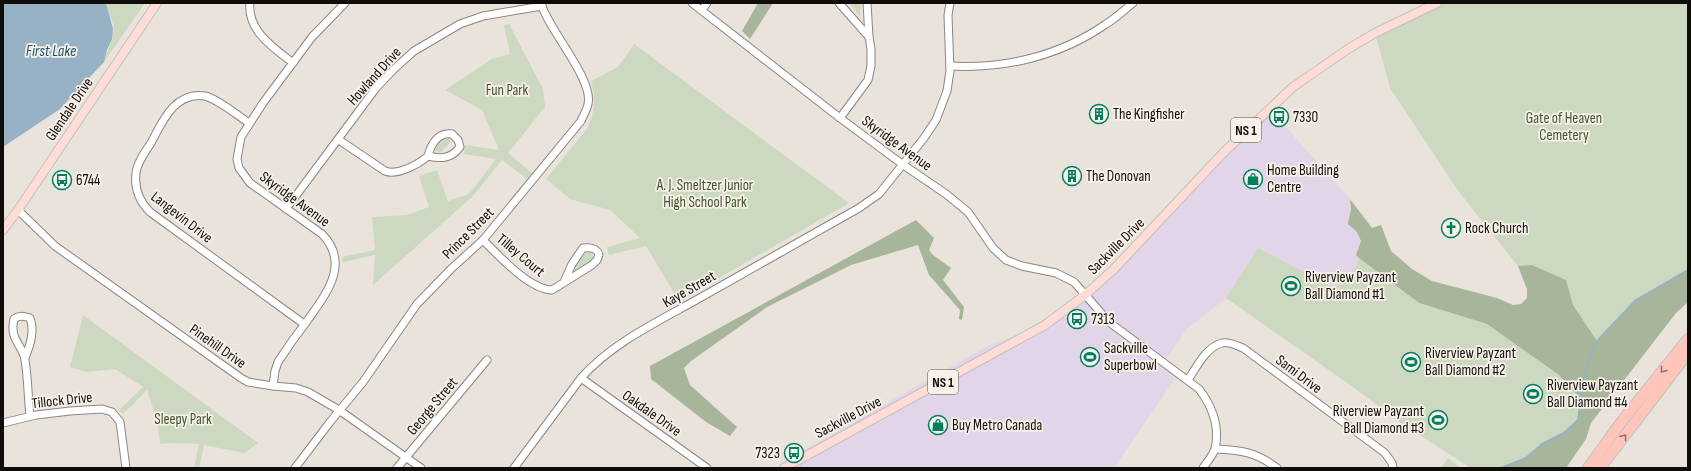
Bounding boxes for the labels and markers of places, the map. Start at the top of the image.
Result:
building icon: The Kingfisher [1088,103,1110,125]
place label: The Kingfisher [1113,105,1185,124]
bus stop icon: 7330 [1268,106,1290,128]
place label: 7330 [1293,108,1318,127]
place label: Home Building Centre [1267,161,1339,197]
building icon: The Donovan [1061,165,1083,187]
place label: The Donovan [1086,167,1151,186]
shop icon: Home Building Centre [1242,168,1264,190]
bus stop icon: 6744 [51,169,73,191]
place label: 6744 [76,171,100,190]
church icon: Rock Church [1440,217,1462,239]
place label: Rock Church [1465,219,1529,238]
place label: Riverview Payzant Ball Diamond #1 [1305,268,1397,304]
sports icon: Riverview Payzant Ball Diamond #1 [1280,275,1302,297]
bus stop icon: 7313 [1066,308,1088,330]
place label: 7313 [1091,310,1115,329]
place label: Sackville Superbowl [1104,339,1157,375]
place label: Riverview Payzant Ball Diamond #2 [1425,344,1517,380]
sports icon: Sackville Superbowl [1079,346,1101,368]
sports icon: Riverview Payzant Ball Diamond #2 [1400,351,1422,373]
place label: Riverview Payzant Ball Diamond #4 [1547,376,1639,412]
sports icon: Riverview Payzant Ball Diamond #4 [1522,383,1544,405]
place label: Riverview Payzant Ball Diamond #3 [1333,402,1424,438]
sports icon: Riverview Payzant Ball Diamond #3 [1427,409,1449,431]
shop icon: Buy Metro Canada [927,414,949,436]
place label: Buy Metro Canada [952,416,1043,435]
bus stop icon: 7323 [783,442,805,464]
place label: 7323 [755,444,780,463]

